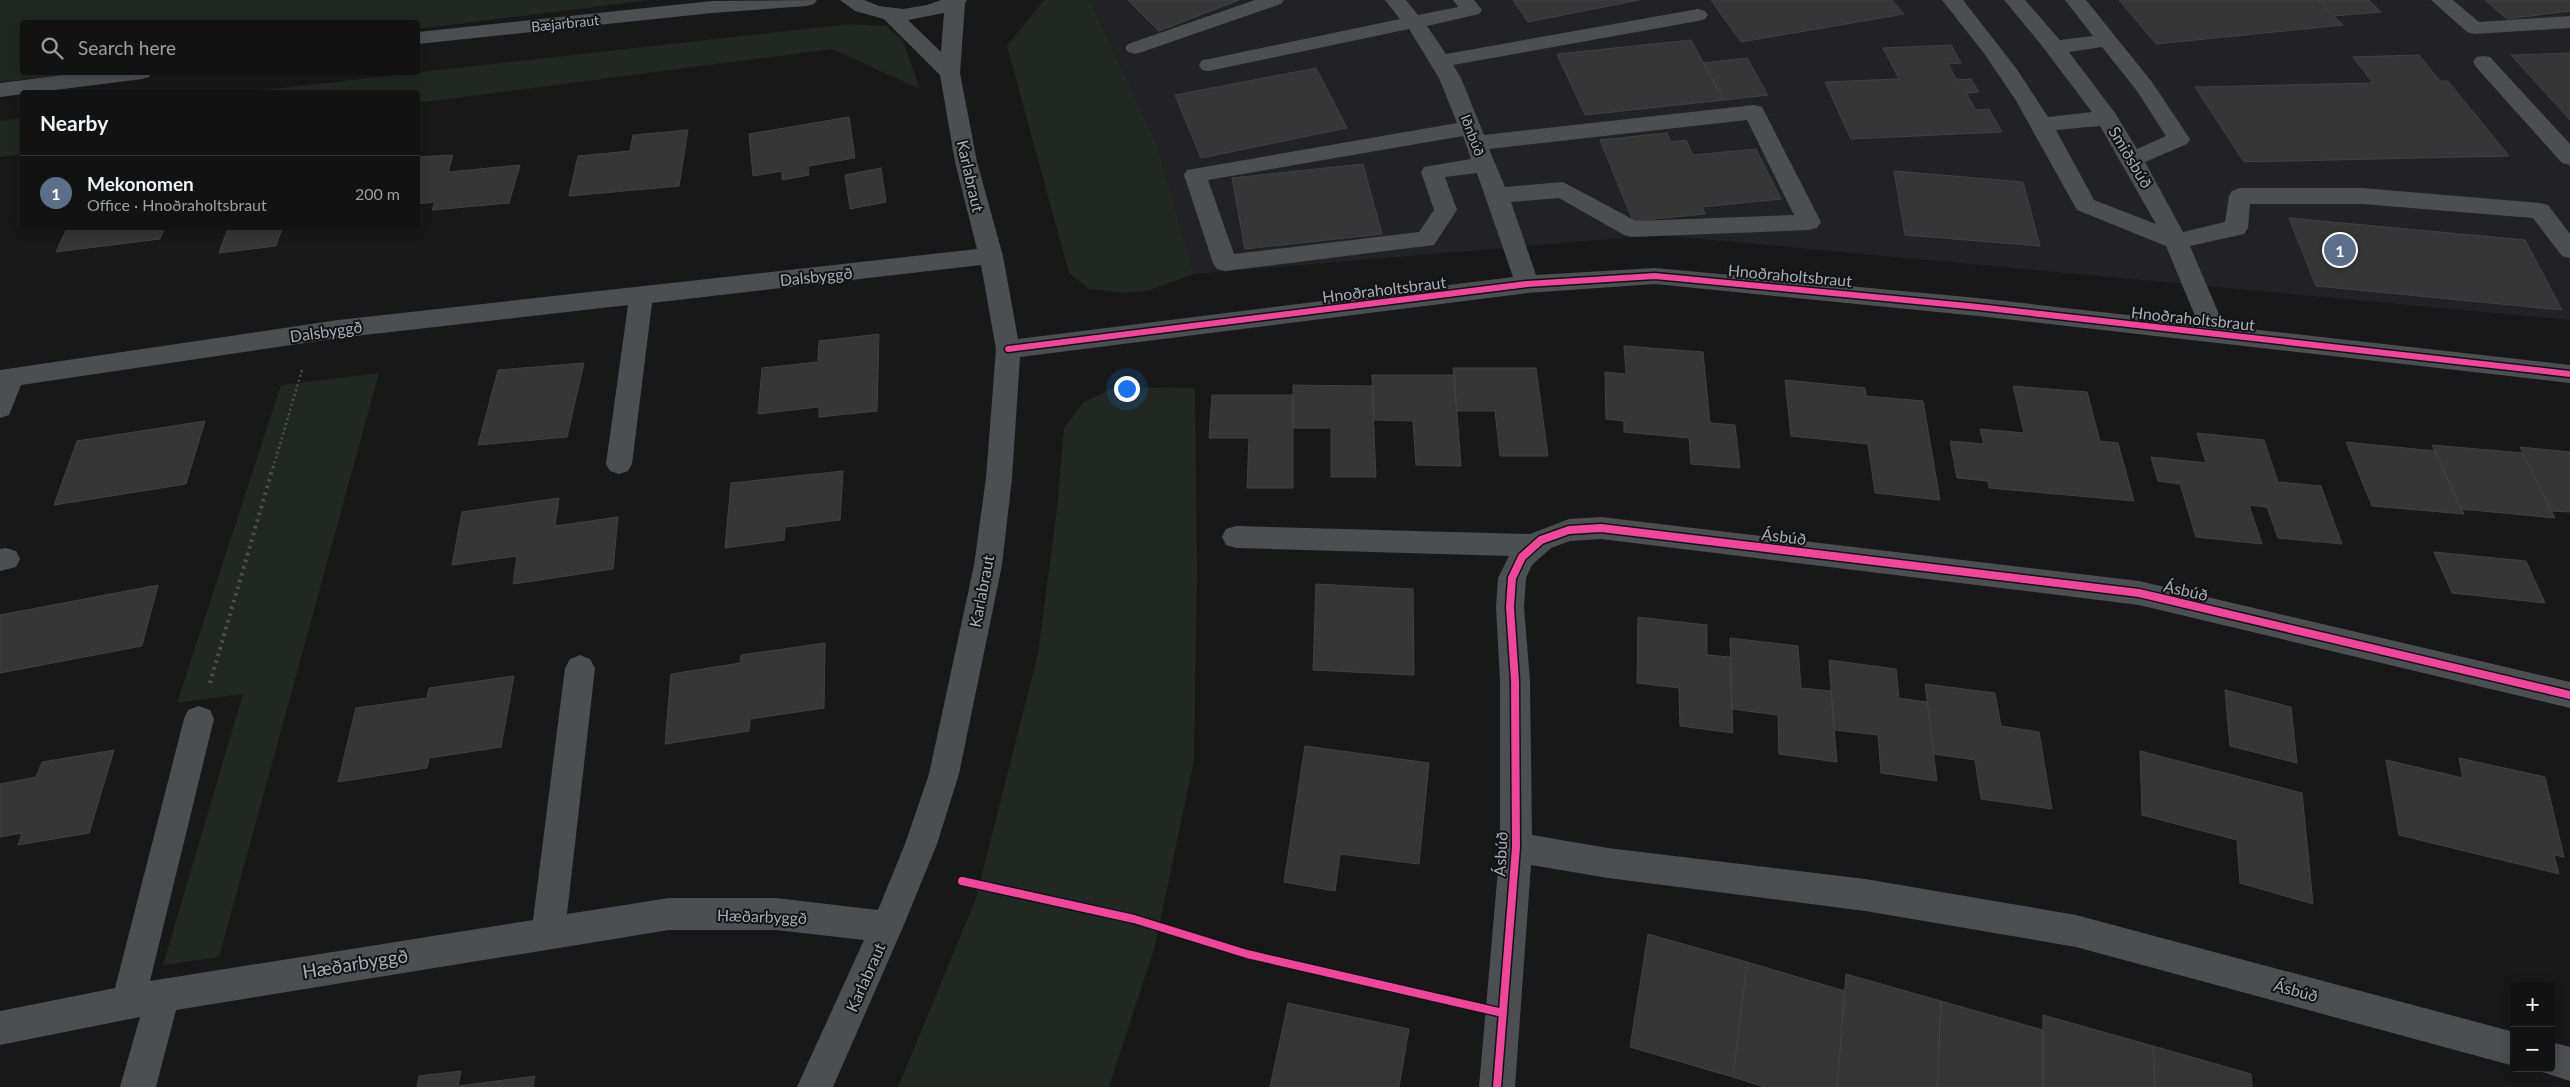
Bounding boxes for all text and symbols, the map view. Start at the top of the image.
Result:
street label: Bæjarbraut [530,11,600,35]
search box [20,20,420,75]
icon: search [38,34,66,62]
text: Search here [78,36,176,59]
text: Nearby [40,110,108,135]
street label: Iðnbúð [1457,112,1489,158]
street label: Smiðsbúð [2105,123,2157,191]
street label: Karlabraut [953,138,989,214]
text: Mekonomen [87,172,194,195]
text: 1 [51,184,61,203]
text: 200 m [355,184,400,203]
text: Office · Hnoðraholtsbraut [87,195,267,214]
pin: 1 [2324,231,2356,269]
street label: Hnoðraholtsbraut [1727,260,1853,290]
street label: Dalsbyggð [779,263,853,289]
street label: Hnoðraholtsbraut [1321,272,1447,306]
street label: Hnoðraholtsbraut [2130,302,2256,334]
street label: Dalsbyggð [289,317,363,345]
your location [1114,376,1140,402]
street label: Ásbúð [1761,524,1807,548]
street label: Karlabraut [965,553,997,629]
street label: Ásbúð [2162,576,2210,604]
street label: Ásbúð [1489,831,1511,877]
street label: Hæðarbyggð [717,905,807,927]
street label: Karlabraut [841,939,889,1014]
street label: Hæðarbyggð [300,943,410,983]
street label: Ásbúð [2272,975,2320,1005]
map controls [2510,982,2555,1072]
button: + [2510,982,2555,1027]
button: − [2510,1027,2555,1072]

